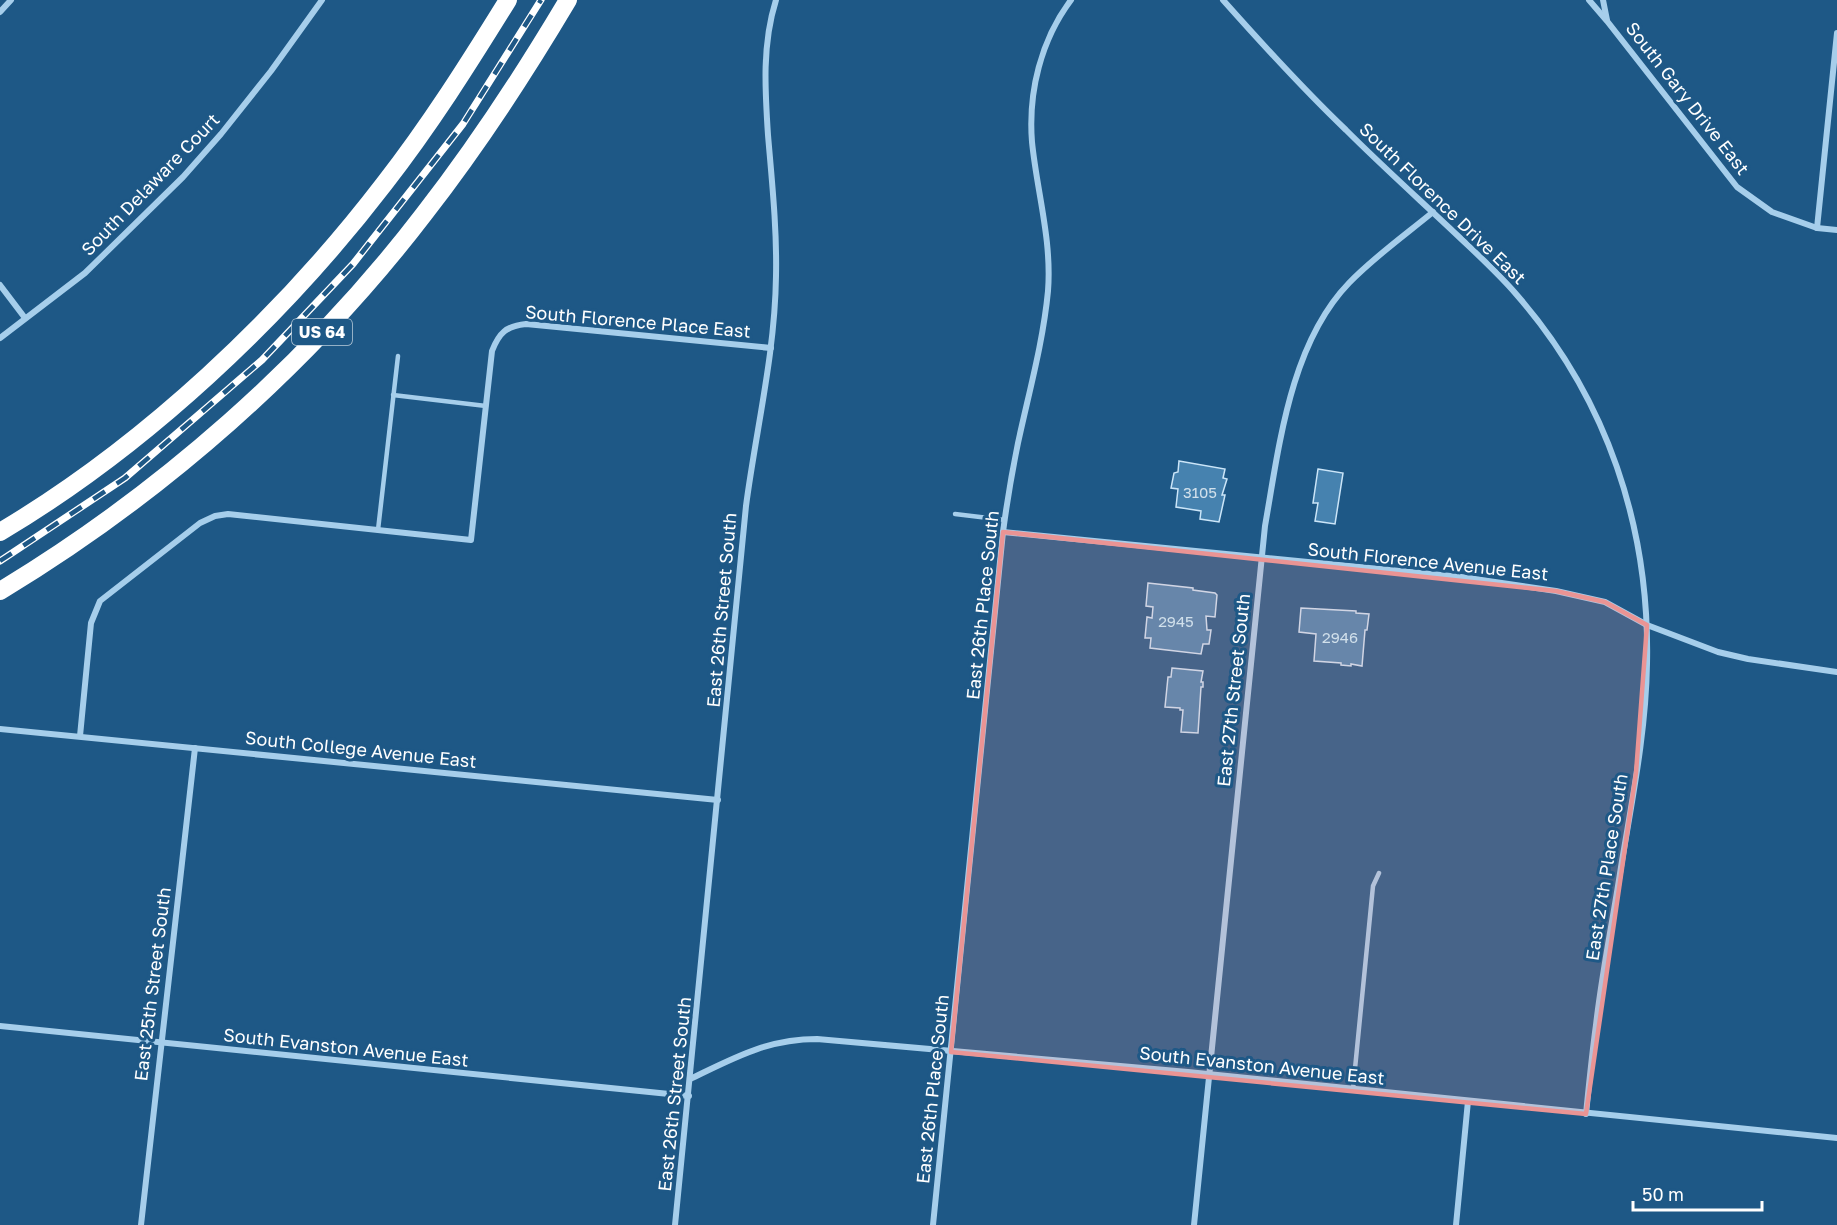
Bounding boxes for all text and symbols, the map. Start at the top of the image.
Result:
street label: South Gary Drive East [1622,17,1754,179]
street label: South Delaware Court [76,108,224,260]
street label: South Florence Drive East [1355,118,1531,288]
street label: South Florence Place East [524,300,752,342]
road number: US 64 [292,319,352,345]
house number: 3105 [1183,483,1217,501]
street label: East 26th Place South [961,509,1003,701]
street label: East 26th Street South [702,512,740,708]
street label: South Florence Avenue East [1307,537,1549,585]
street label: East 27th Street South [1212,592,1254,788]
house number: 2945 [1158,612,1194,630]
house number: 2946 [1322,628,1358,646]
street label: South College Avenue East [244,726,478,772]
street label: East 27th Place South [1580,772,1632,962]
street label: East 25th Street South [129,886,175,1082]
street label: East 26th Place South [911,993,953,1185]
street label: East 26th Street South [653,996,695,1192]
street label: South Evanston Avenue East [222,1023,470,1071]
street label: South Evanston Avenue East [1138,1041,1386,1089]
scale bar [1633,1174,1762,1212]
text: 50 m [1642,1183,1684,1205]

